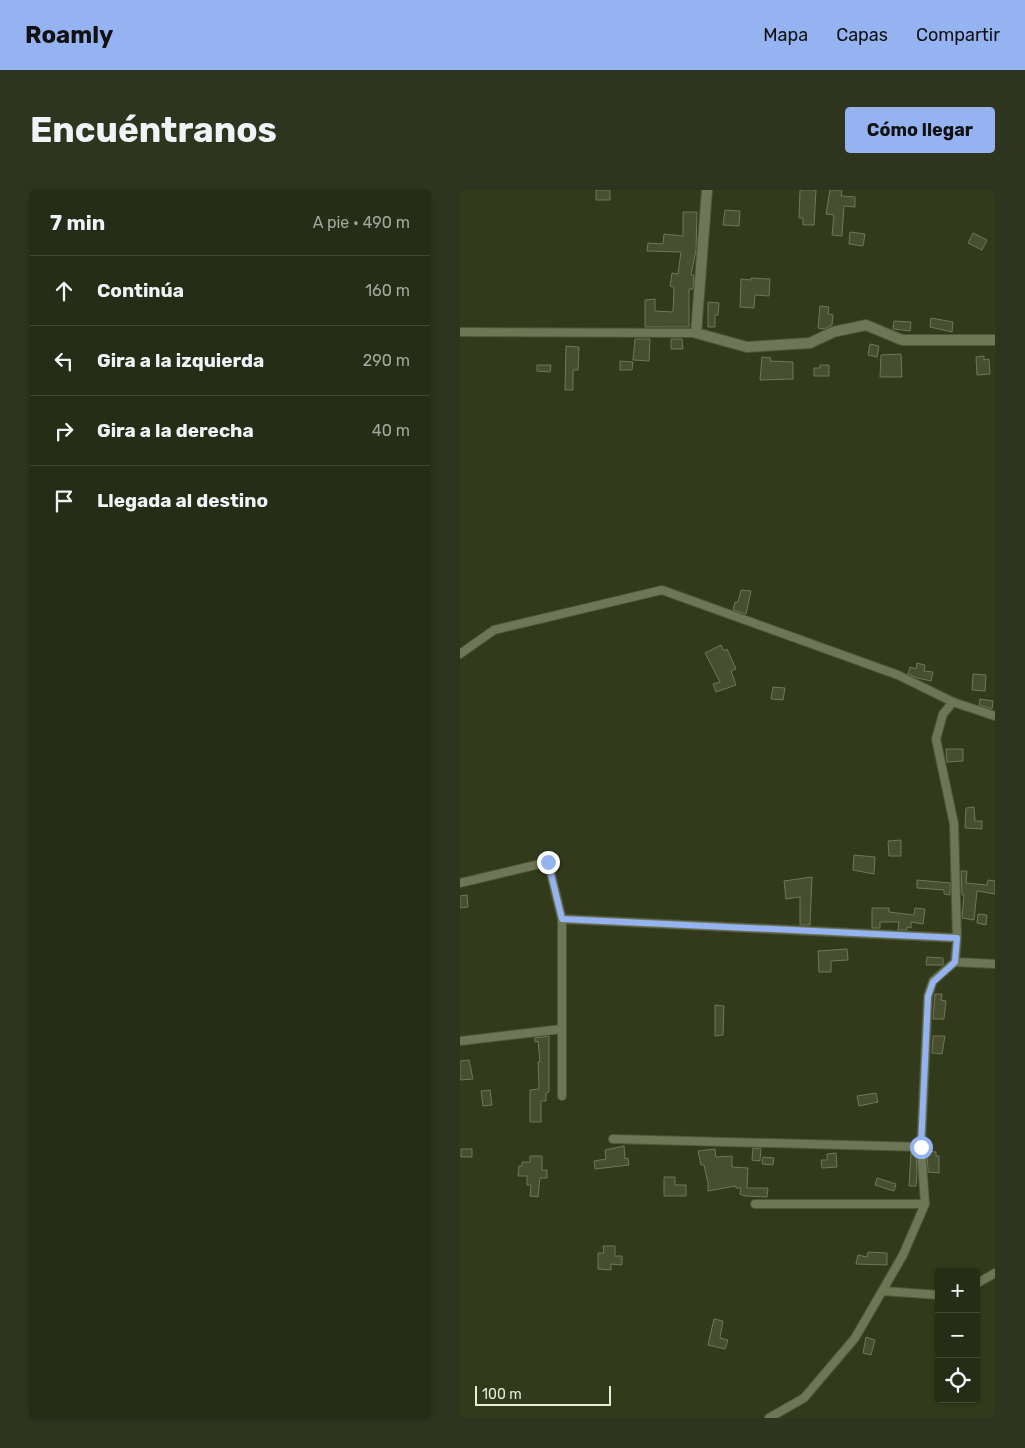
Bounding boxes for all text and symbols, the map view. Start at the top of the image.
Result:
text: Roamly [25,21,113,49]
text: Mapa [763,24,808,46]
text: Capas [836,24,888,46]
text: Compartir [916,24,1000,46]
button: Cómo llegar [845,107,995,153]
text: Encuéntranos [30,109,277,151]
text: 7 min [50,210,105,235]
text: A pie · 490 m [313,213,410,232]
icon: ahead [50,277,78,305]
text: Continúa [97,279,184,302]
text: 160 m [365,281,410,300]
icon: left [50,347,78,375]
text: Gira a la izquierda [97,349,264,372]
text: 290 m [363,351,410,370]
icon: right [50,417,78,445]
text: Gira a la derecha [97,419,254,442]
text: 40 m [372,421,410,440]
icon: arrive [50,487,78,515]
text: Llegada al destino [97,489,268,512]
route end [537,851,560,874]
route start [910,1136,933,1159]
map controls [935,1268,980,1403]
button: + [935,1268,980,1313]
button: − [935,1313,980,1358]
button: locate [935,1358,980,1403]
scale bar [475,1383,611,1406]
text: 100 m [482,1386,522,1403]

